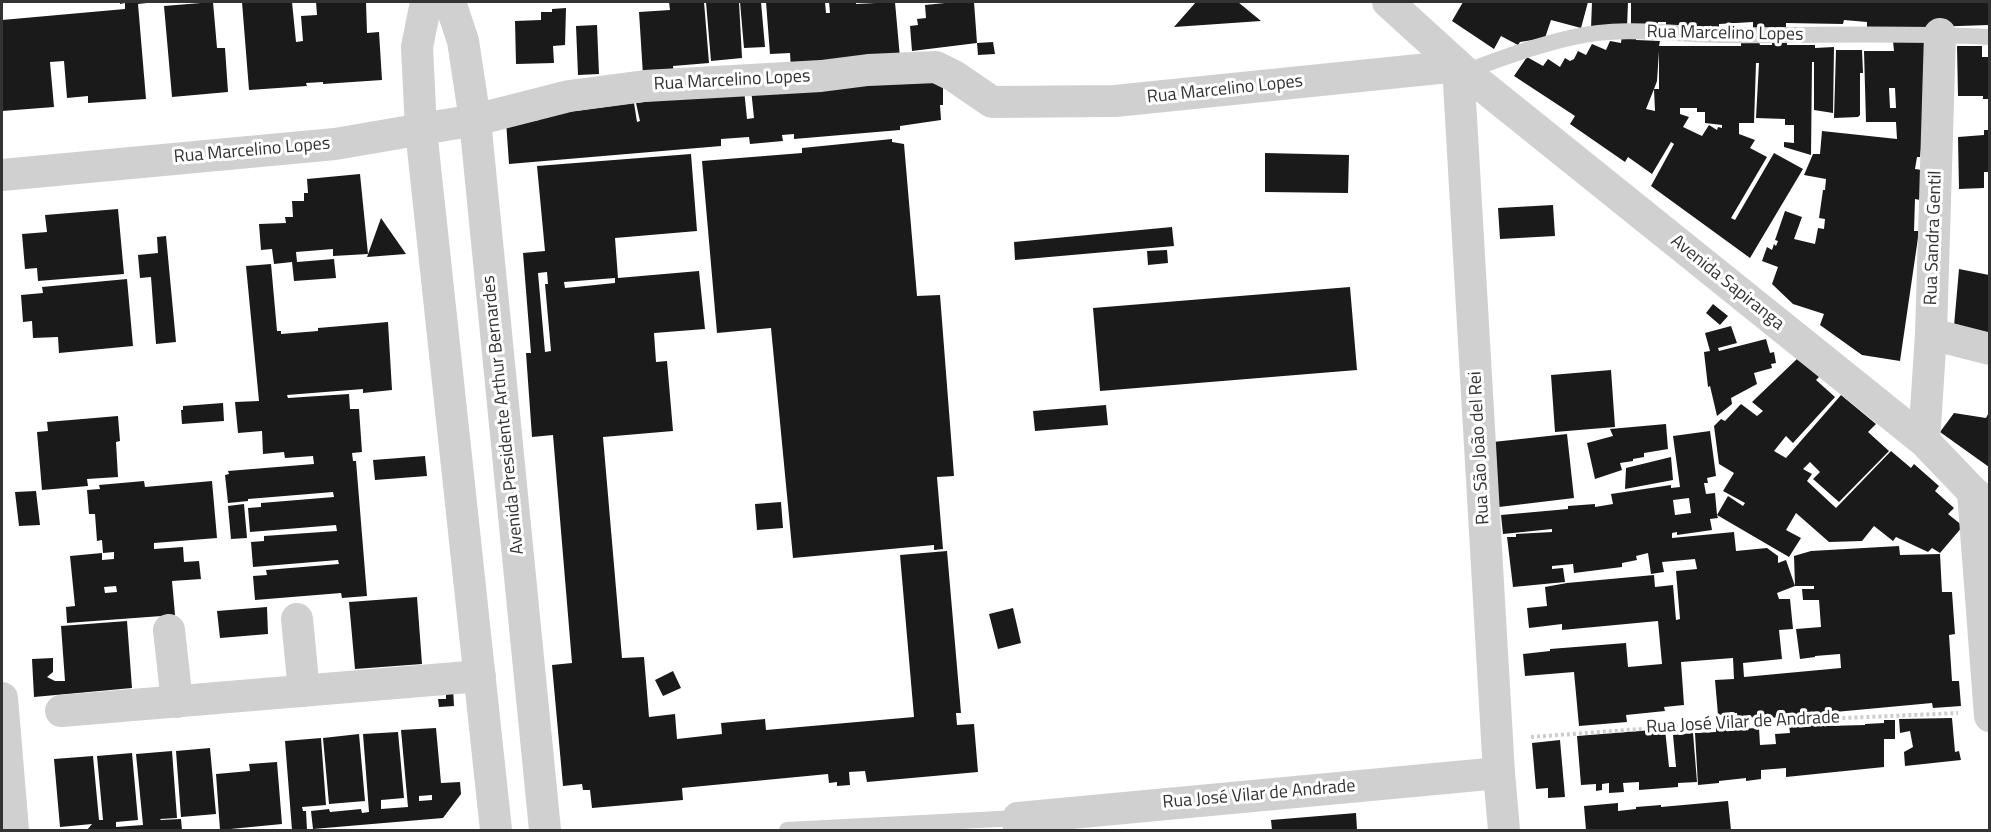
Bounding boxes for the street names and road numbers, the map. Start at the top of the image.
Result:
street label: Rua Marcelino Lopes [1646,22,1804,46]
street label: Rua Marcelino Lopes [653,66,811,96]
street label: Rua Marcelino Lopes [1146,71,1304,109]
street label: Rua Marcelino Lopes [173,133,331,169]
street label: Rua Sandra Gentil [1921,170,1947,306]
street label: Avenida Sapiranga [1666,231,1788,335]
street label: Avenida Presidente Arthur Bernardes [479,274,529,556]
street label: Rua São João del Rei [1465,371,1495,525]
street label: Rua José Vilar de Andrade [1646,707,1840,739]
street label: Rua José Vilar de Andrade [1162,776,1356,814]

